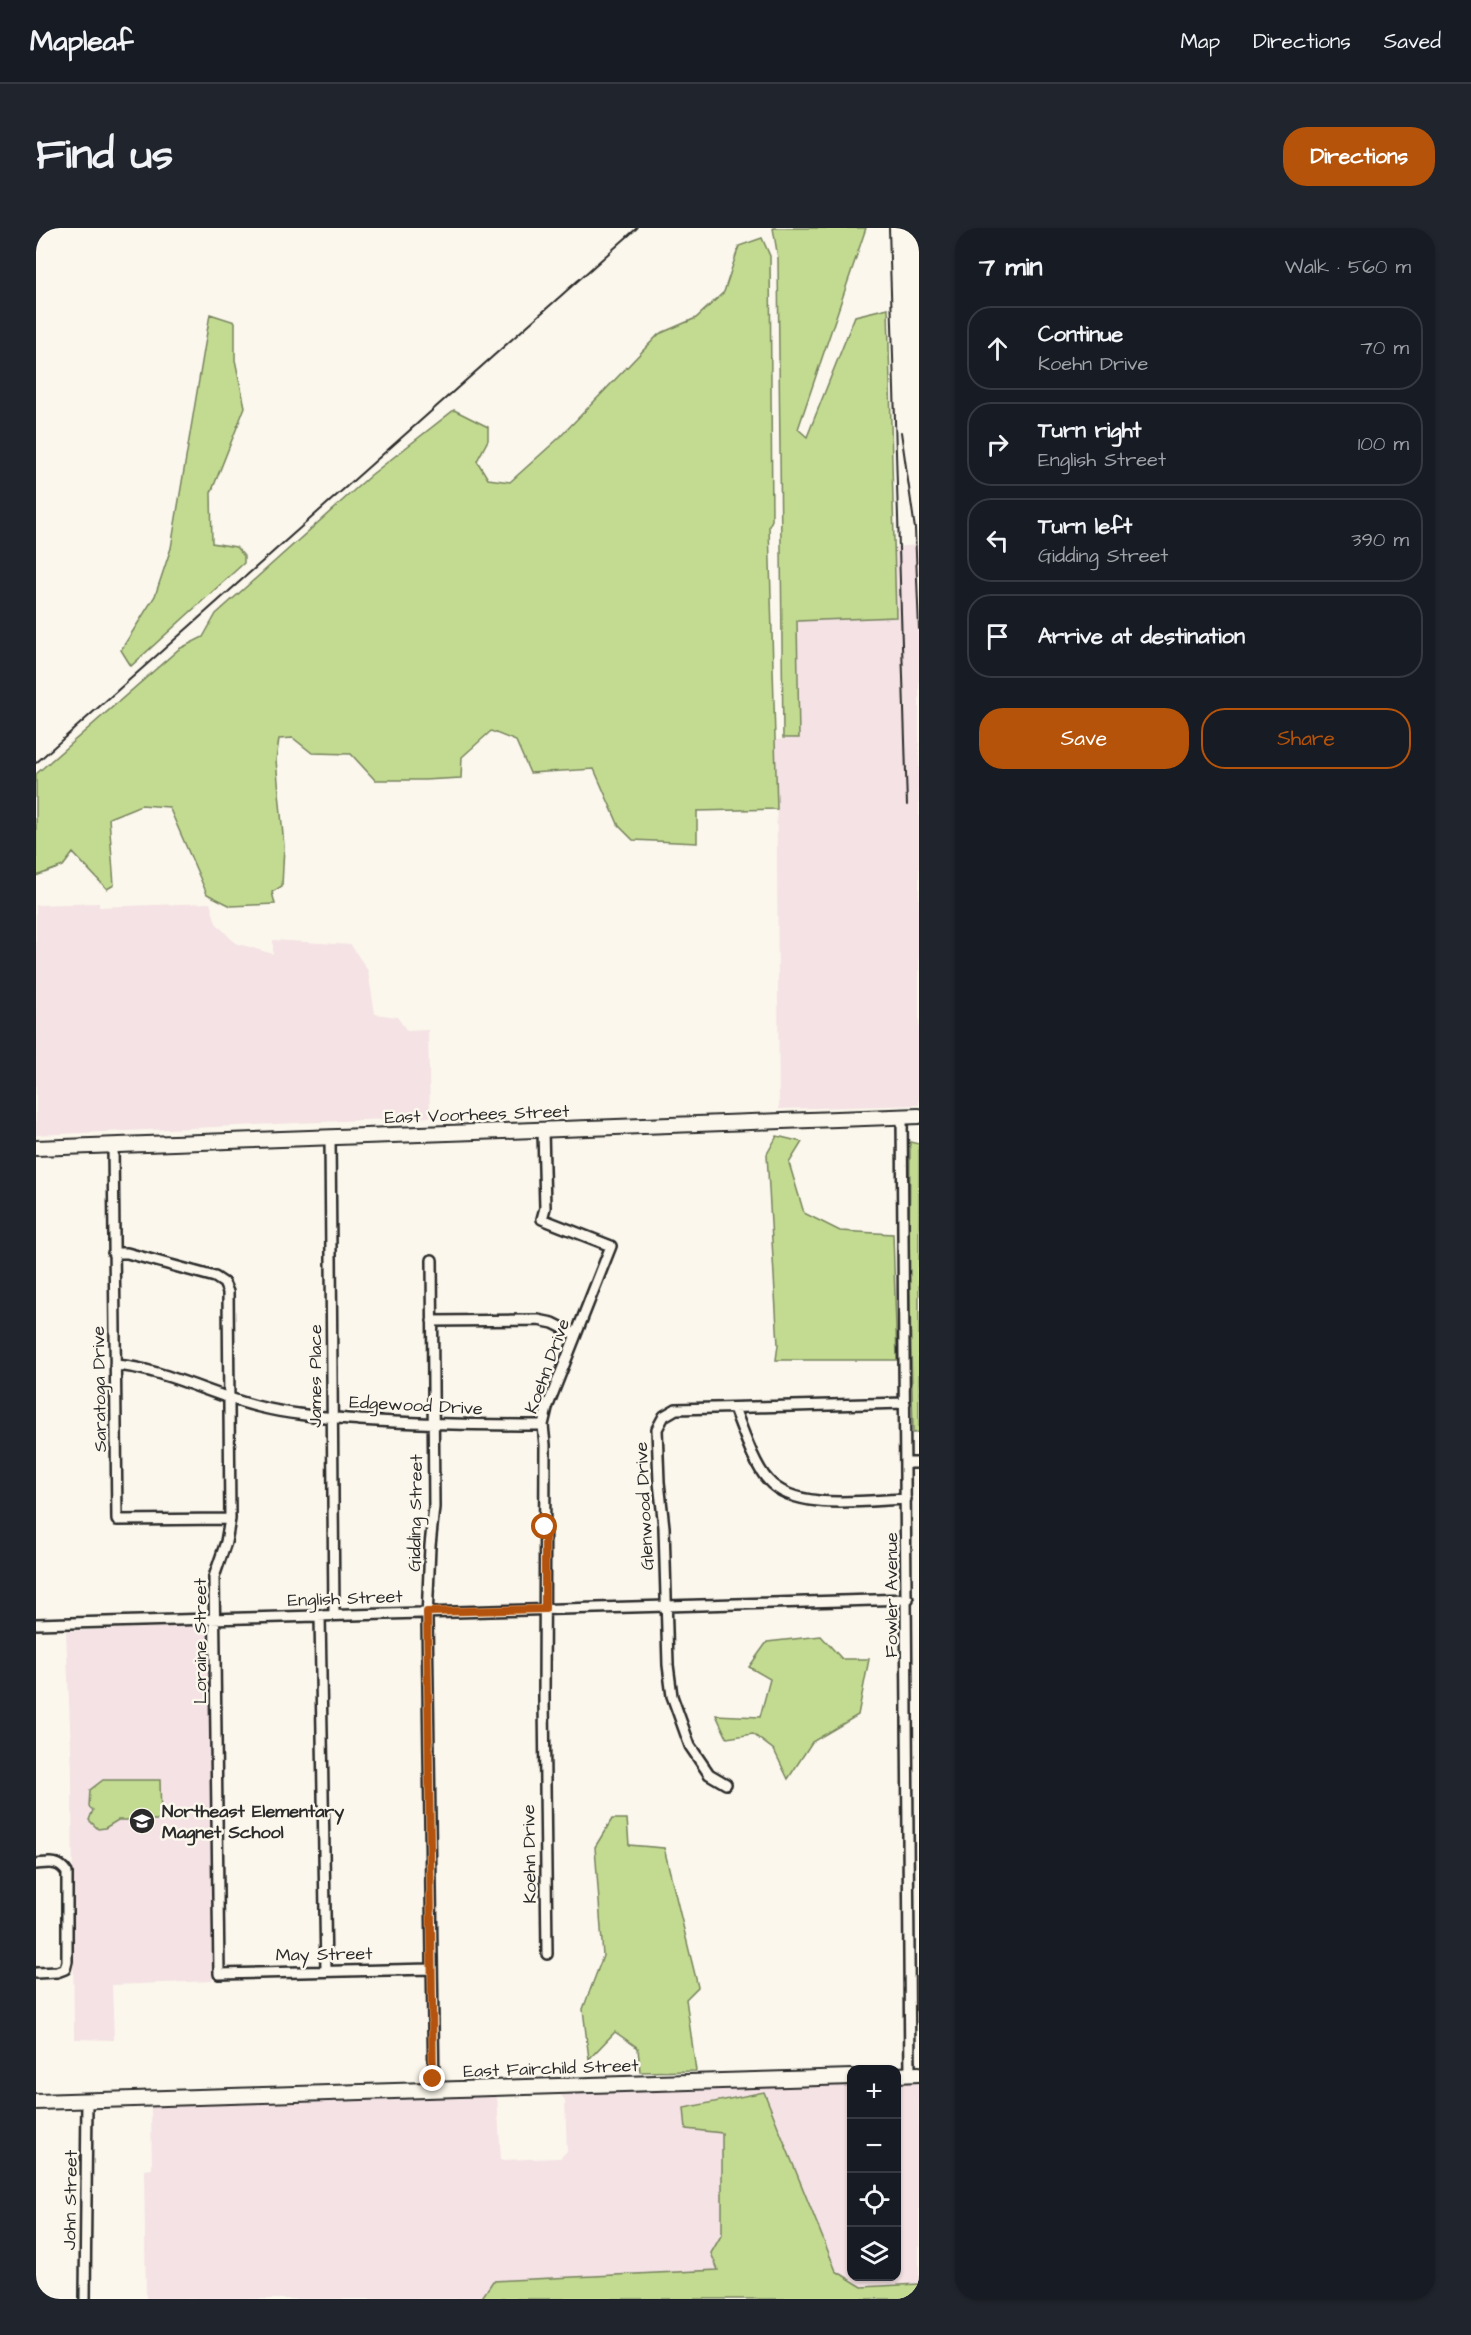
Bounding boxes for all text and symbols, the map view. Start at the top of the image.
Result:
text: Mapleaf [30,22,133,61]
text: Map [1180,27,1220,56]
text: Directions [1253,27,1351,56]
text: Saved [1384,27,1441,56]
text: Find us [36,127,173,185]
button: Directions [1283,127,1435,186]
text: 7 min [979,249,1043,285]
text: Walk · 560 m [1285,253,1411,281]
text: Continue [1038,319,1123,350]
icon: ahead [981,332,1014,365]
text: 70 m [1361,334,1409,362]
text: Koehn Drive [1038,350,1148,378]
text: Turn right [1038,415,1141,446]
icon: right [981,428,1014,461]
text: 100 m [1358,430,1409,458]
text: English Street [1038,446,1166,474]
text: Turn left [1038,511,1132,542]
icon: left [981,524,1014,557]
text: 390 m [1351,526,1409,554]
text: Gidding Street [1038,542,1168,570]
icon: arrive [981,620,1014,653]
text: Arrive at destination [1038,621,1245,652]
button: Save [979,708,1189,769]
button: Share [1201,708,1411,769]
street label: East Voorhees Street [384,1099,571,1130]
street label: Koehn Drive [519,1315,576,1417]
street label: James Place [303,1324,328,1428]
street label: Saratoga Drive [86,1325,114,1452]
street label: Edgewood Drive [349,1390,484,1422]
street label: Glenwood Drive [629,1441,660,1571]
street label: Gidding Street [402,1453,430,1572]
route start [531,1513,557,1539]
street label: Fowler Avenue [879,1532,904,1658]
street label: Loraine Street [188,1577,213,1704]
street label: English Street [287,1584,404,1614]
place label: Northeast Elementary Magnet School [162,1799,344,1846]
street label: Koehn Drive [516,1804,543,1904]
school or university icon: Northeast Elementary Magnet School [127,1806,157,1836]
street label: May Street [275,1941,373,1969]
street label: East Fairchild Street [463,2053,640,2084]
route end [419,2065,445,2091]
map controls [847,2065,901,2281]
button: + [847,2065,901,2119]
button: − [847,2119,901,2173]
street label: John Street [57,2149,84,2250]
button: locate [847,2173,901,2227]
button: layers [847,2227,901,2281]

